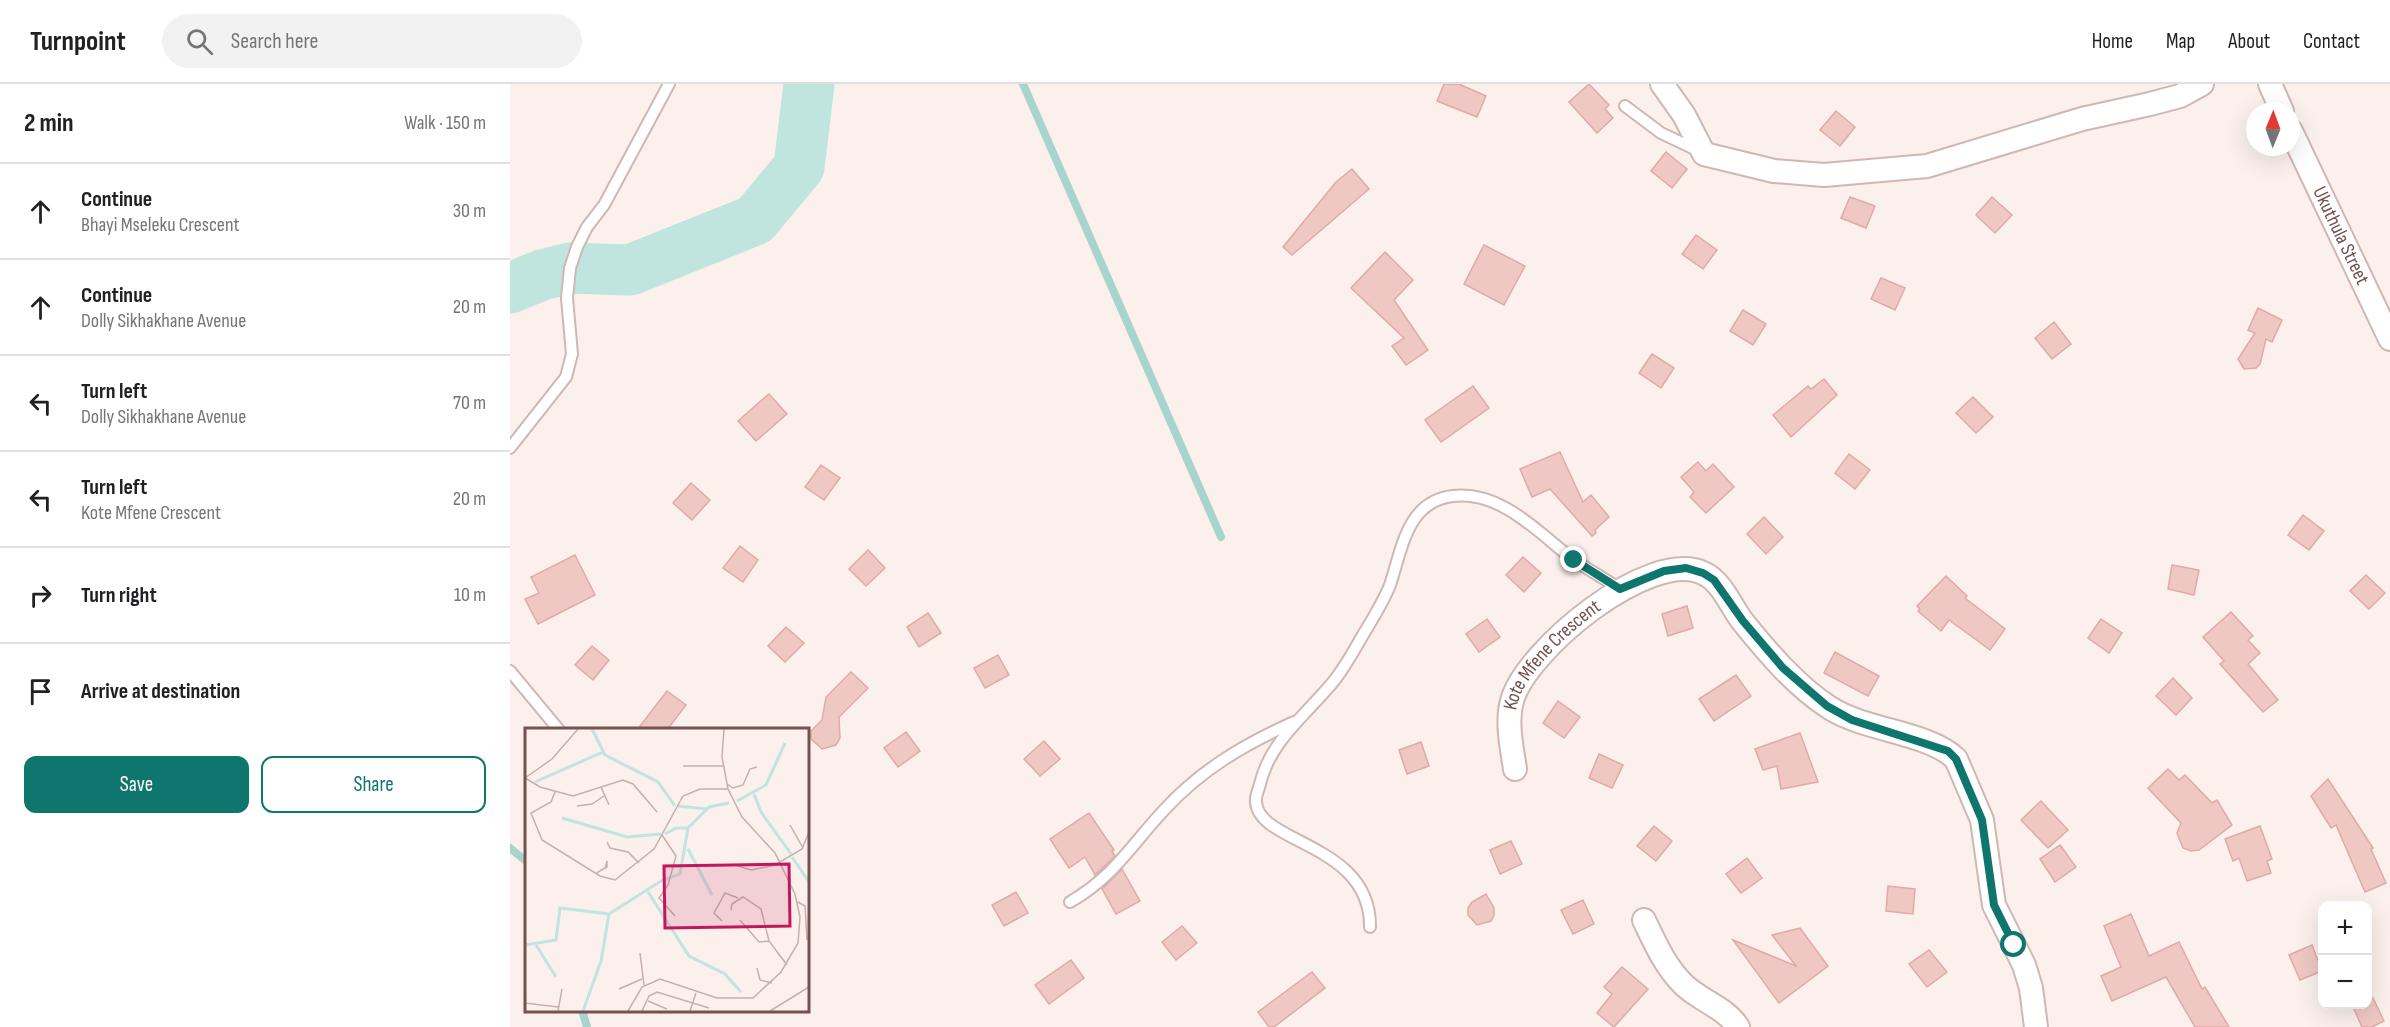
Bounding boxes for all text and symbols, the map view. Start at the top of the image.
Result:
search box [162,14,582,68]
text: Turnpoint [30,25,126,58]
icon: search [183,25,216,58]
text: Search here [231,28,318,55]
text: Home [2092,29,2133,54]
text: Map [2166,29,2195,54]
text: About [2228,29,2270,54]
text: Contact [2303,29,2360,54]
north arrow [2246,102,2300,156]
text: 2 min [24,108,74,139]
text: Walk · 150 m [404,111,486,135]
street label: Ukuthula Street [2307,183,2374,289]
text: Continue [81,186,152,213]
icon: ahead [24,195,57,228]
text: 30 m [453,199,486,223]
text: Bhayi Mseleku Crescent [81,213,240,237]
text: Continue [81,282,152,309]
icon: ahead [24,291,57,324]
text: 20 m [453,295,486,319]
text: Dolly Sikhakhane Avenue [81,309,246,333]
text: Turn left [81,378,147,405]
icon: left [24,387,57,420]
text: 70 m [453,391,486,415]
text: Dolly Sikhakhane Avenue [81,405,246,429]
text: Turn left [81,474,147,501]
icon: left [24,483,57,516]
text: 20 m [453,487,486,511]
text: Kote Mfene Crescent [81,501,221,525]
route end [1560,546,1586,572]
icon: right [24,579,57,612]
text: Turn right [81,582,157,609]
text: 10 m [454,583,486,607]
street label: Kote Mfene Crescent [1498,595,1605,712]
icon: arrive [24,675,57,708]
text: Arrive at destination [81,678,240,705]
inset map [525,728,808,1012]
button: Save [24,756,249,813]
button: Share [261,756,486,813]
map controls [2318,901,2372,1009]
button: + [2318,901,2372,955]
route start [2000,931,2026,957]
button: − [2318,955,2372,1009]

